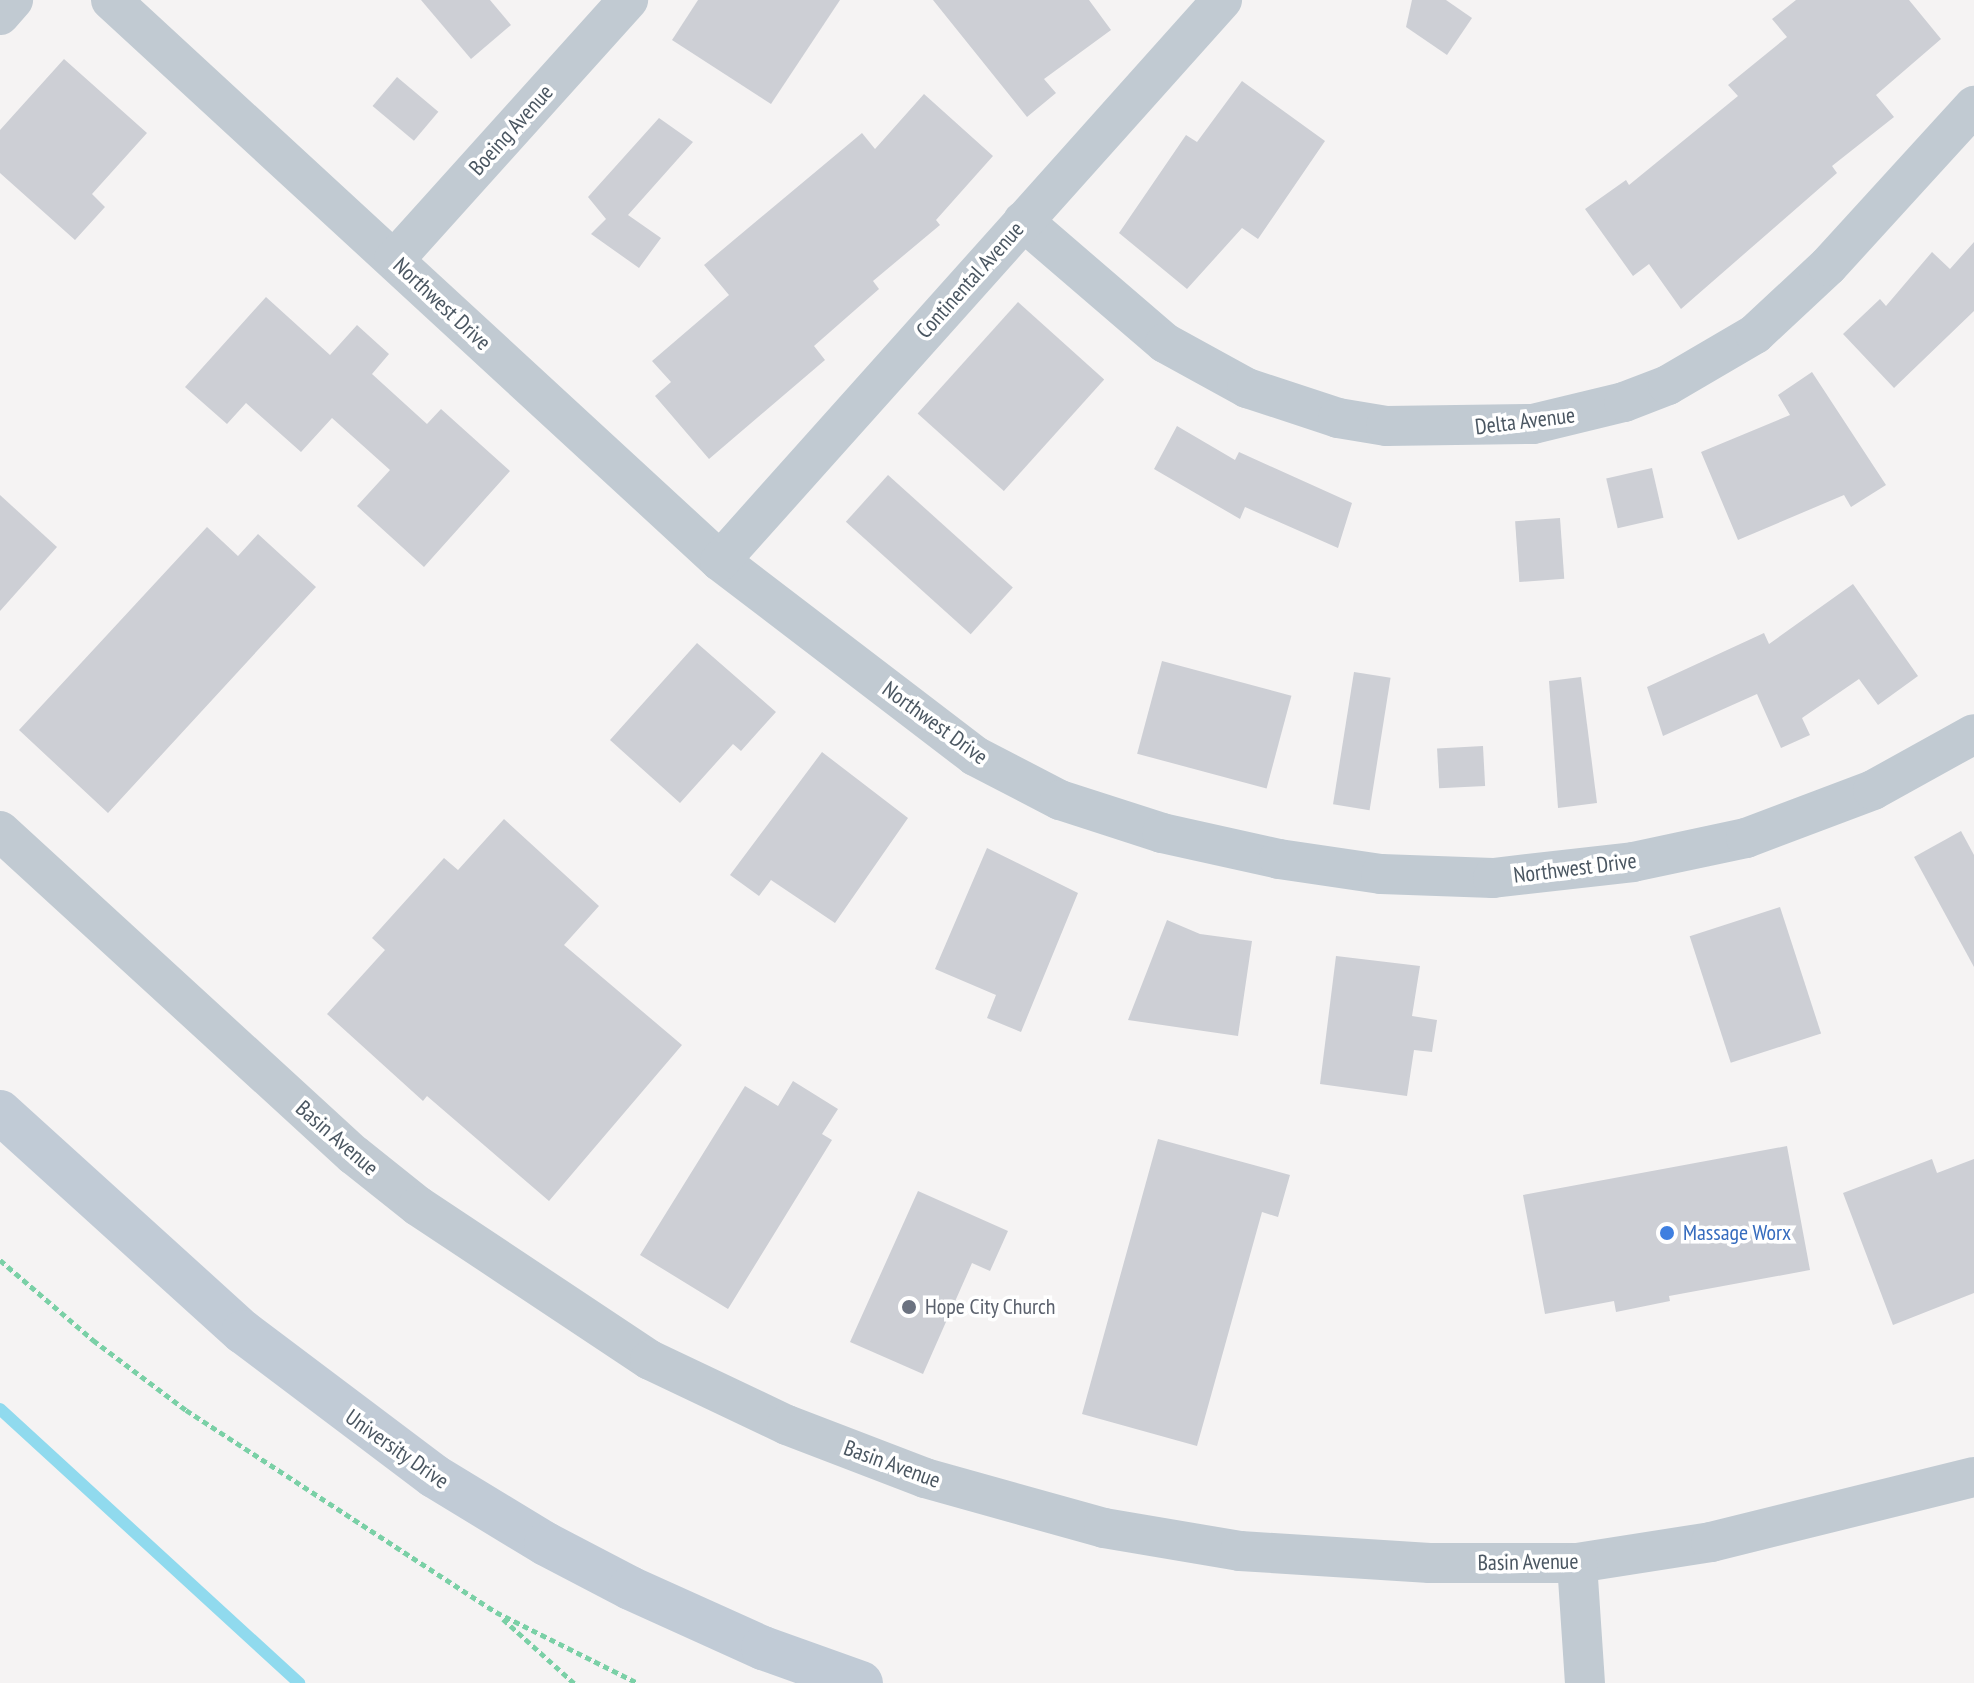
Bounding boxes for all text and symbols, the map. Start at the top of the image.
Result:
street label: Boeing Avenue [463,79,559,181]
street label: Continental Avenue [911,216,1029,344]
street label: Northwest Drive [388,252,496,356]
street label: Delta Avenue [1473,402,1577,440]
street label: Northwest Drive [877,676,993,770]
street label: Northwest Drive [1512,847,1638,889]
street label: Basin Avenue [290,1095,384,1181]
place label: Massage Worx [1683,1220,1791,1246]
marker: Massage Worx [1658,1224,1676,1242]
place label: Hope City Church [925,1294,1056,1320]
marker: Hope City Church [900,1298,918,1316]
street label: University Drive [340,1404,454,1494]
street label: Basin Avenue [840,1434,944,1494]
street label: Basin Avenue [1477,1548,1579,1576]

